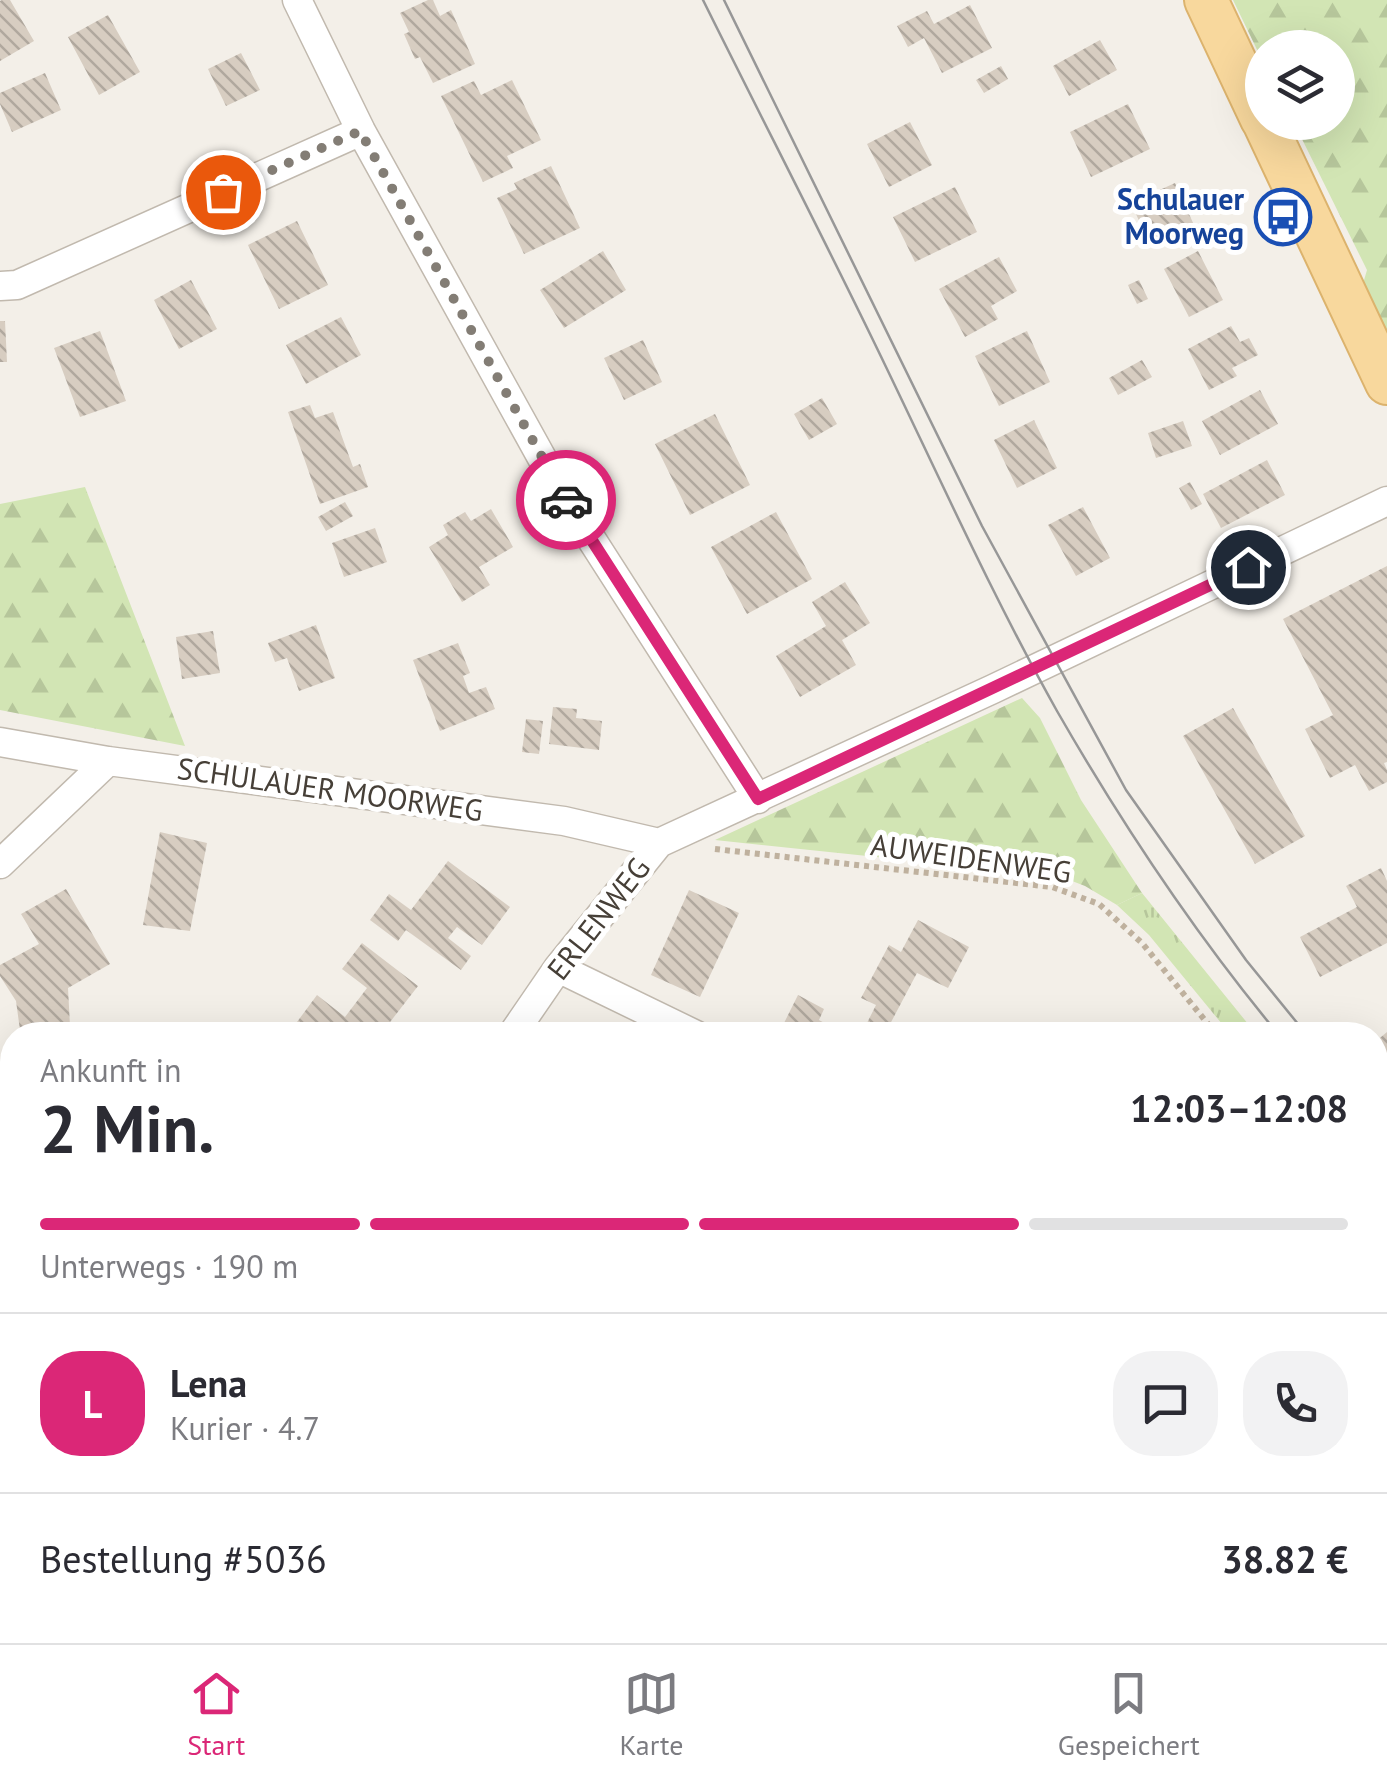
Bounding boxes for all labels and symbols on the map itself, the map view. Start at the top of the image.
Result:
pin [181,150,266,235]
place label: Schulauer Moorweg [1117,179,1244,252]
bus stop icon: Schulauer Moorweg [1253,187,1313,247]
courier [516,450,616,550]
pin [1206,525,1291,610]
street label: SCHULAUER MOORWEG [175,748,486,829]
street label: AUWEIDENWEG [869,824,1074,891]
street label: ERLENWEG [538,849,658,987]

